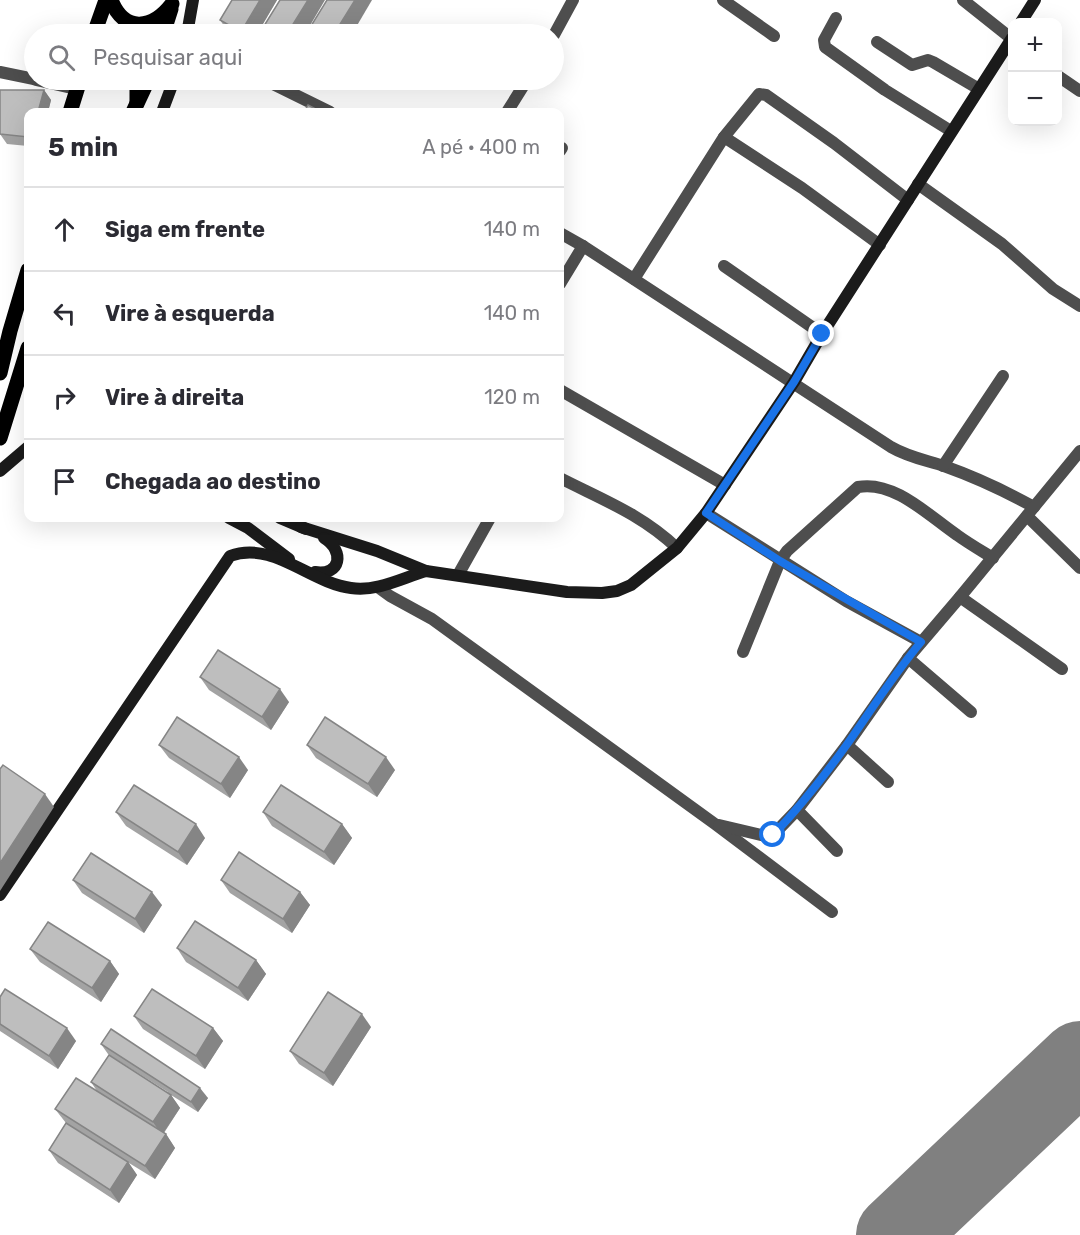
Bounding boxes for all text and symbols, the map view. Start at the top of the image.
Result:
map controls [1008,18,1062,126]
button: + [1008,18,1062,72]
search box [24,24,564,90]
icon: search [45,41,78,74]
text: Pesquisar aqui [93,44,243,71]
button: − [1008,72,1062,126]
text: 5 min [48,132,118,163]
text: A pé · 400 m [422,135,540,159]
icon: ahead [48,213,81,246]
text: Siga em frente [105,216,265,243]
text: 140 m [484,217,540,241]
icon: left [48,297,81,330]
text: Vire à esquerda [105,300,275,327]
text: 140 m [484,301,540,325]
route end [808,320,834,346]
icon: right [48,381,81,414]
text: Vire à direita [105,384,244,411]
text: 120 m [484,385,540,409]
icon: arrive [48,465,81,498]
text: Chegada ao destino [105,468,321,495]
route start [759,821,785,847]

